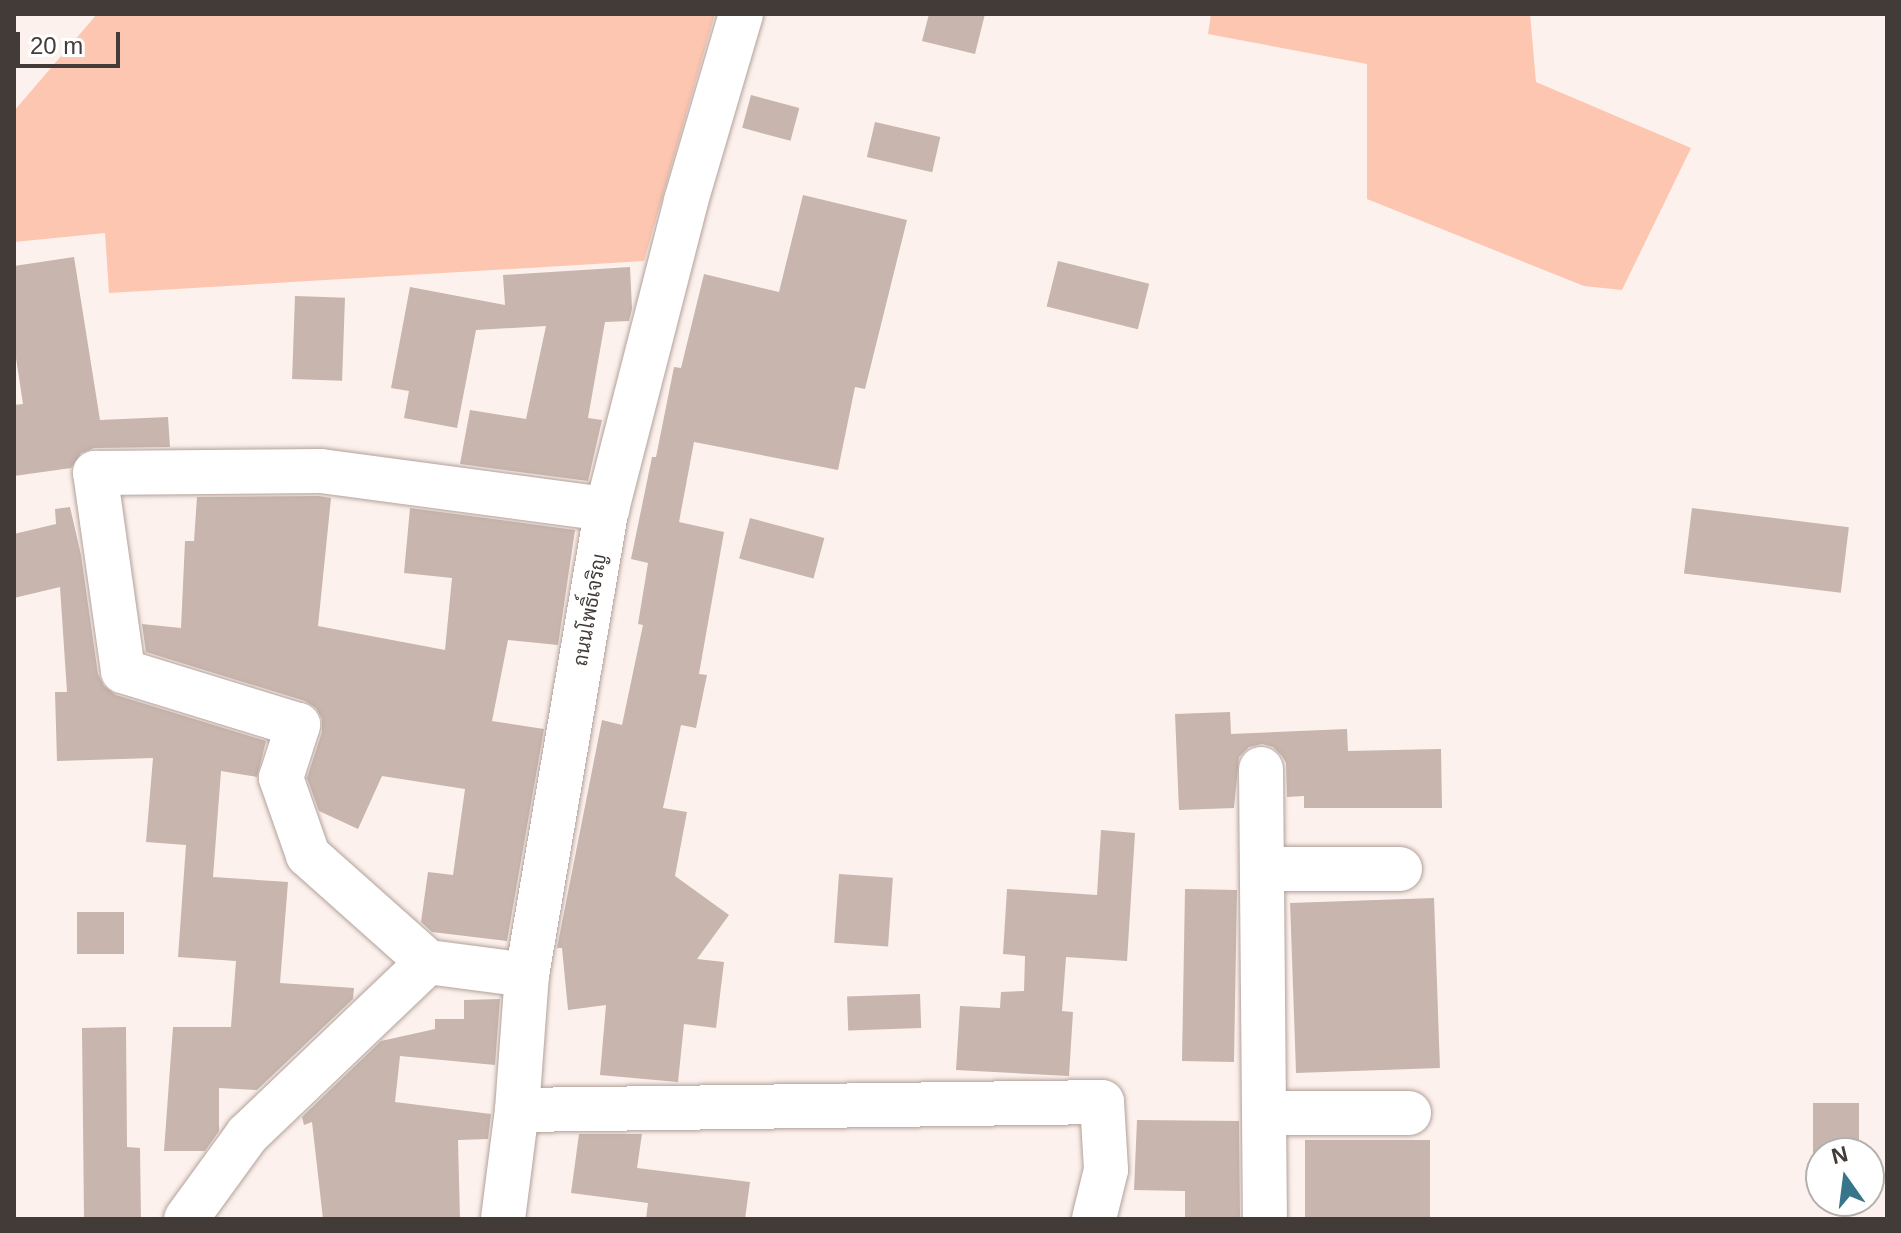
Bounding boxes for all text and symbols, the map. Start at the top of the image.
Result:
scale bar [20,16,124,66]
text: 20 m [30,32,83,59]
street label: ถนนโพธิ์เจริญ [568,552,612,668]
north arrow [1805,1137,1885,1217]
text: N [1829,1141,1850,1169]

